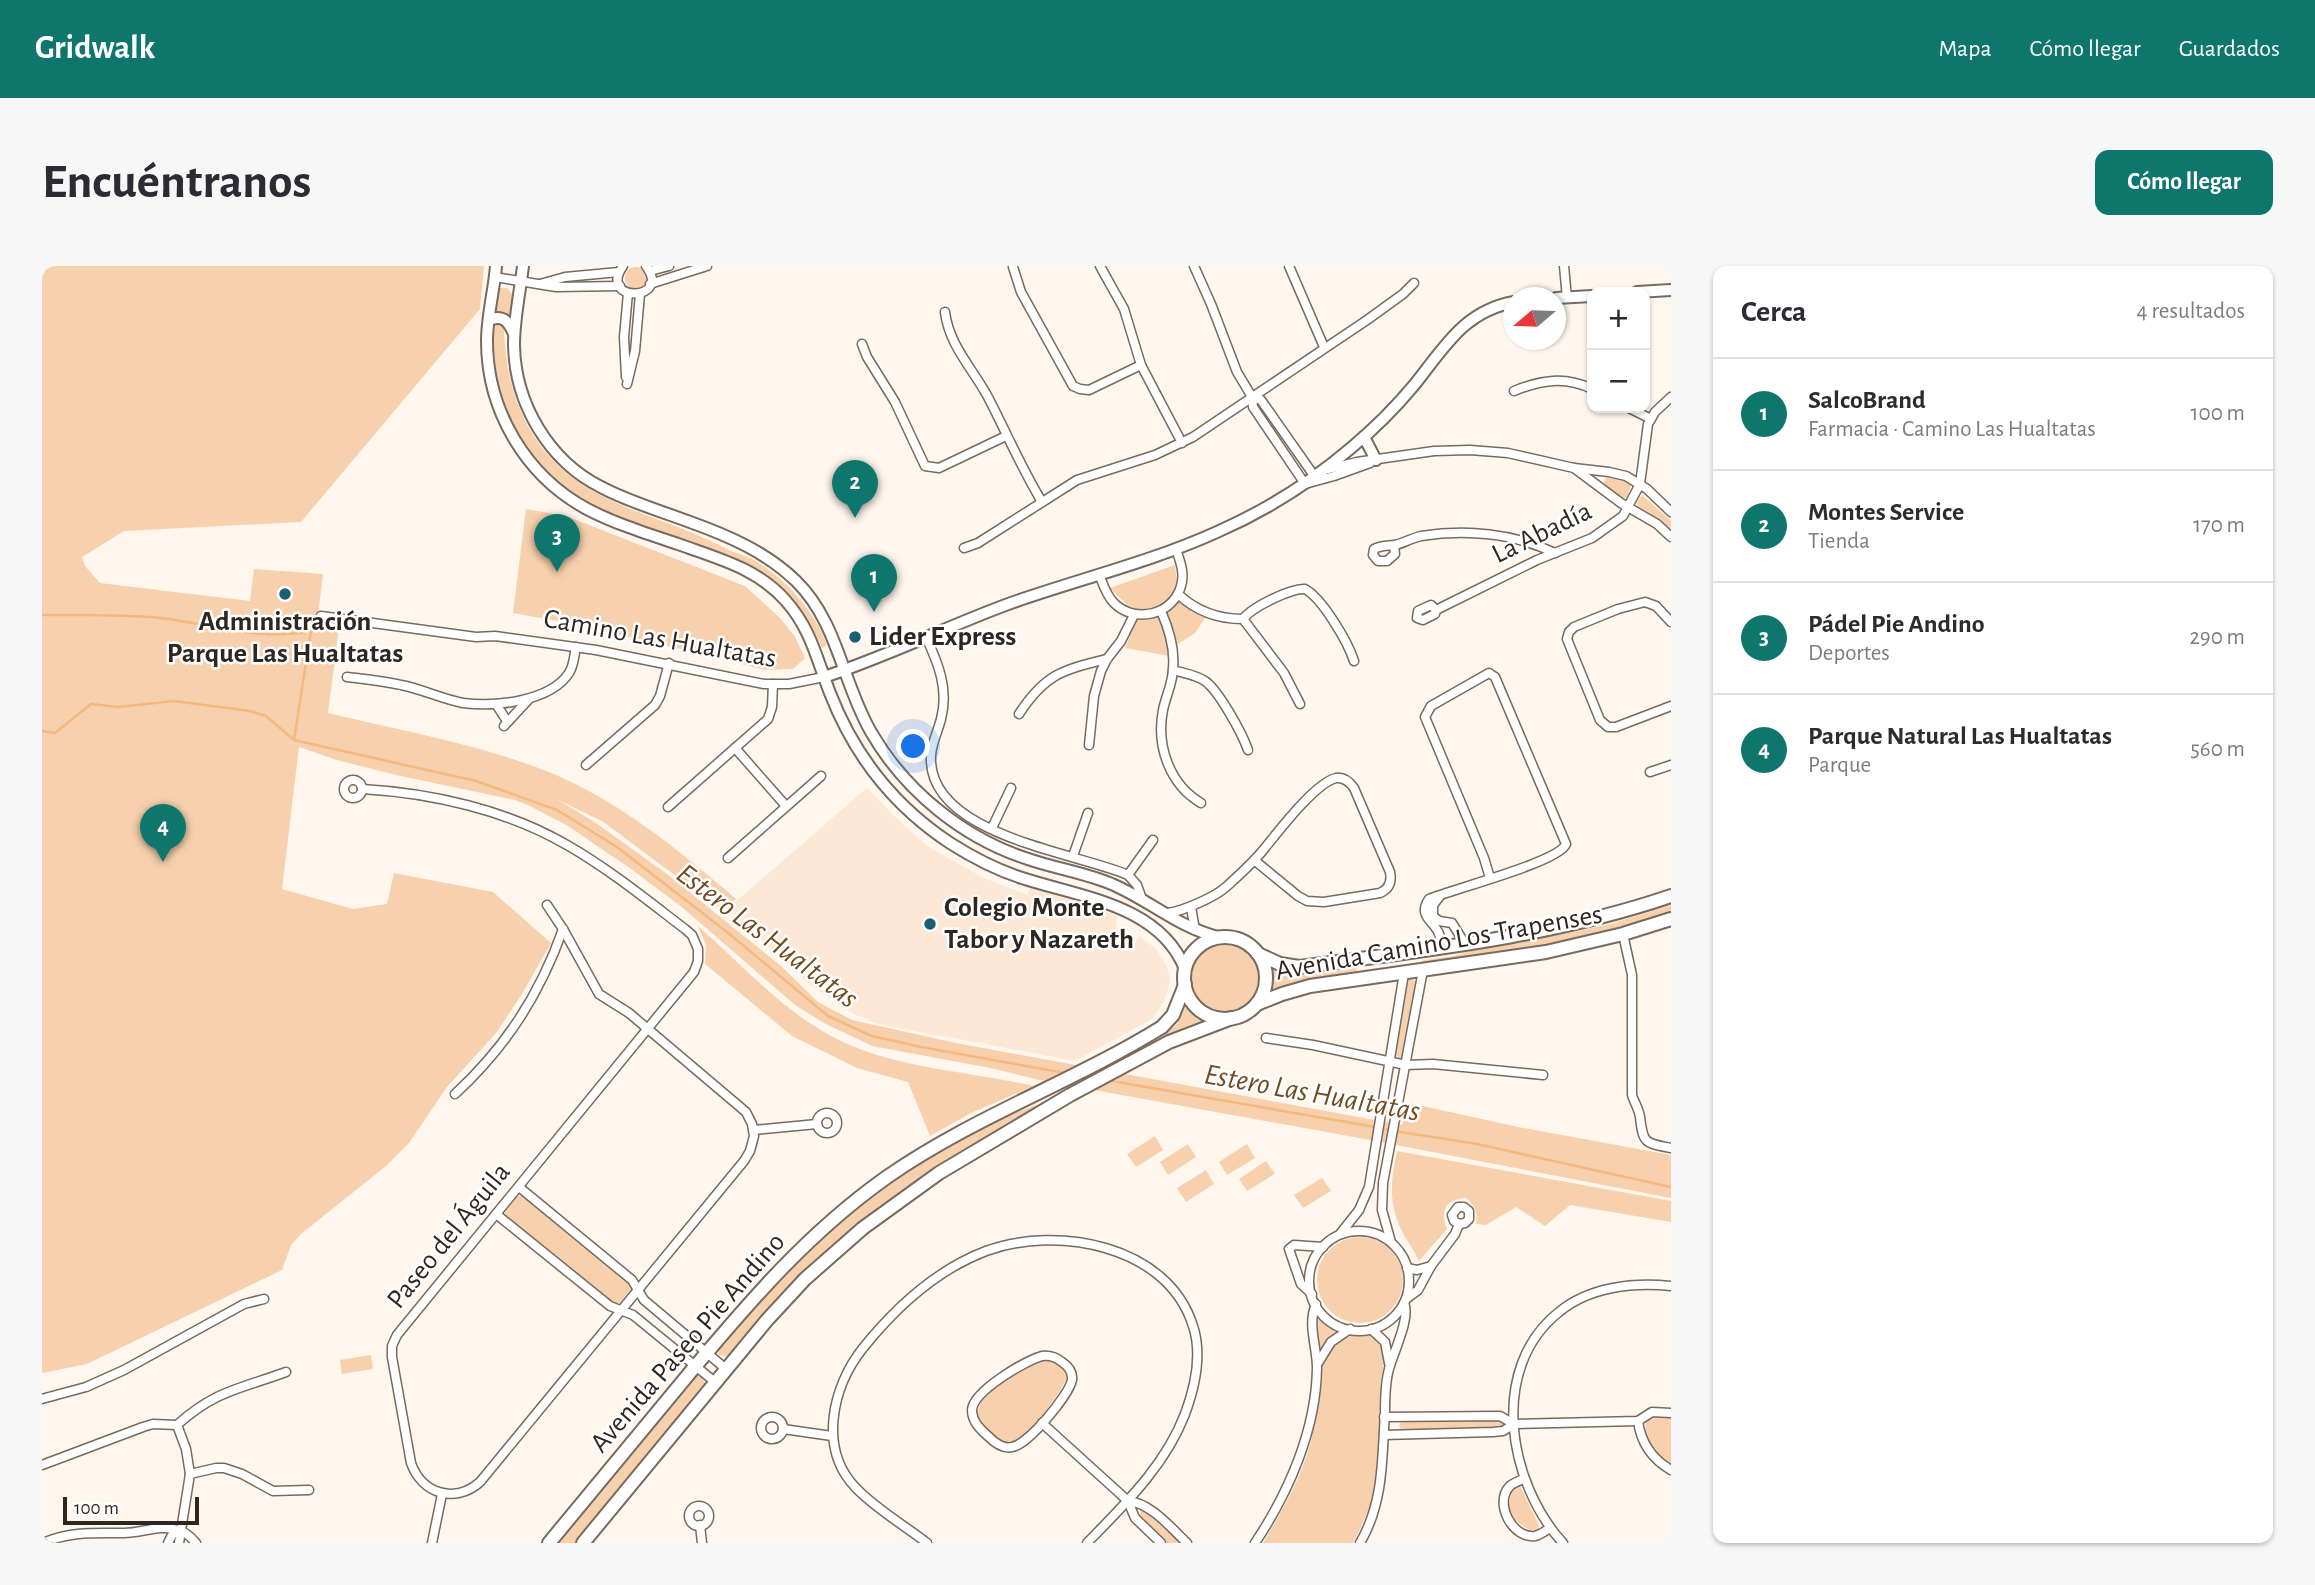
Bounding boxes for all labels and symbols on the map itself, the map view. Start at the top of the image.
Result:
north arrow [1503,287,1566,350]
pin: 2 [832,460,878,518]
street label: La Abadía [1488,497,1596,569]
pin: 3 [534,514,580,572]
pin: 1 [851,554,897,612]
marker: Administración Parque Las Hualtatas [277,586,293,602]
street label: Camino Las Hualtatas [541,605,779,673]
place label: Administración Parque Las Hualtatas [167,608,403,668]
place label: Lider Express [869,623,1016,651]
marker: Lider Express [847,629,863,645]
your location [896,729,930,763]
pin: 4 [140,804,186,862]
water label: Estero Las Hualtatas [671,858,864,1014]
place label: Colegio Monte Tabor y Nazareth [944,894,1134,954]
street label: Avenida Camino Los Trapenses [1273,900,1605,986]
marker: Colegio Monte Tabor y Nazareth [922,916,938,932]
water label: Estero Las Hualtatas [1202,1059,1423,1127]
street label: Paseo del Águila [380,1156,516,1314]
street label: Avenida Paseo Pie Andino [585,1228,791,1458]
scale bar [63,1494,200,1526]

